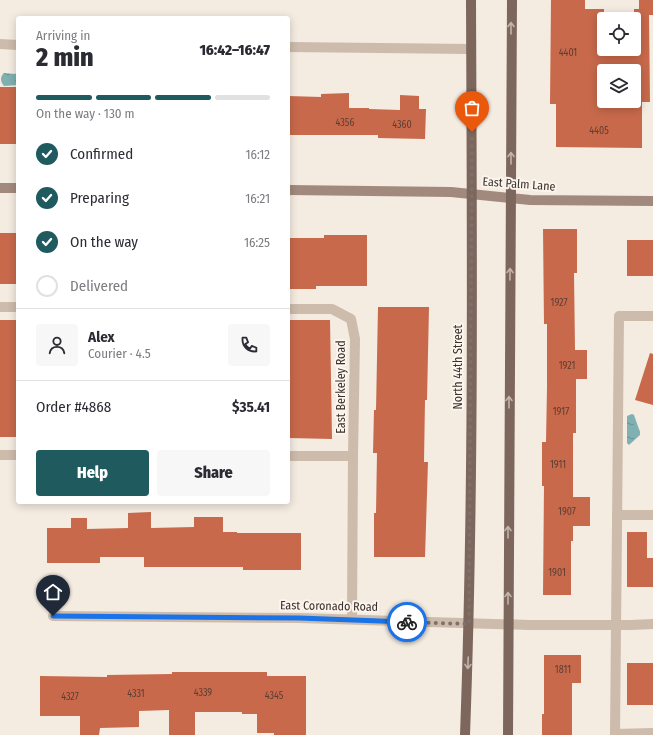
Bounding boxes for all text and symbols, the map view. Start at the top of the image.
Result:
map controls [597,12,641,108]
button: locate [597,12,641,56]
one-way arrow [507,22,515,35]
text: Arriving in [36,28,90,43]
text: 16:42–16:47 [199,41,270,59]
text: 2 min [36,42,94,73]
house number: 4401 [559,47,577,59]
button: layers [597,64,641,108]
pin [455,91,489,132]
icon: bag [461,97,483,119]
text: On the way · 130 m [36,106,135,121]
house number: 4356 [336,117,354,129]
house number: 4360 [392,119,412,131]
house number: 4405 [589,125,609,137]
icon: check [36,143,58,165]
text: Confirmed [70,145,133,163]
text: 16:12 [245,147,270,162]
one-way arrow [507,152,515,165]
street label: East Palm Lane [482,174,556,194]
icon: check [36,187,58,209]
text: Preparing [70,189,129,207]
text: 16:21 [245,191,270,206]
icon: check [36,231,58,253]
text: On the way [70,233,138,251]
text: 16:25 [244,235,270,250]
one-way arrow [506,268,514,281]
text: Delivered [70,277,128,295]
house number: 1927 [551,297,567,309]
button: person [36,324,78,366]
button: phone [228,324,270,366]
street label: North 44th Street [451,324,465,410]
text: Alex [88,328,115,346]
street label: East Berkeley Road [334,340,348,434]
text: Courier · 4.5 [88,346,151,361]
house number: 1921 [559,360,575,372]
one-way arrow [505,396,513,409]
text: Order #4868 [36,398,111,416]
text: $35.41 [232,398,270,416]
house number: 1917 [553,406,569,418]
button: Help [36,450,149,496]
button: Share [157,450,270,496]
house number: 1911 [550,459,566,471]
house number: 1907 [558,506,576,518]
one-way arrow [505,526,512,539]
house number: 1901 [548,567,566,579]
pin [36,575,70,616]
icon: home [42,581,64,603]
one-way arrow [504,592,512,605]
street label: East Coronado Road [280,598,378,614]
courier [387,602,427,642]
icon: bike [396,611,418,633]
one-way arrow [464,656,471,669]
house number: 1811 [555,664,571,676]
house number: 4339 [194,687,212,699]
house number: 4331 [127,688,145,700]
house number: 4345 [265,690,284,702]
house number: 4327 [61,691,79,703]

